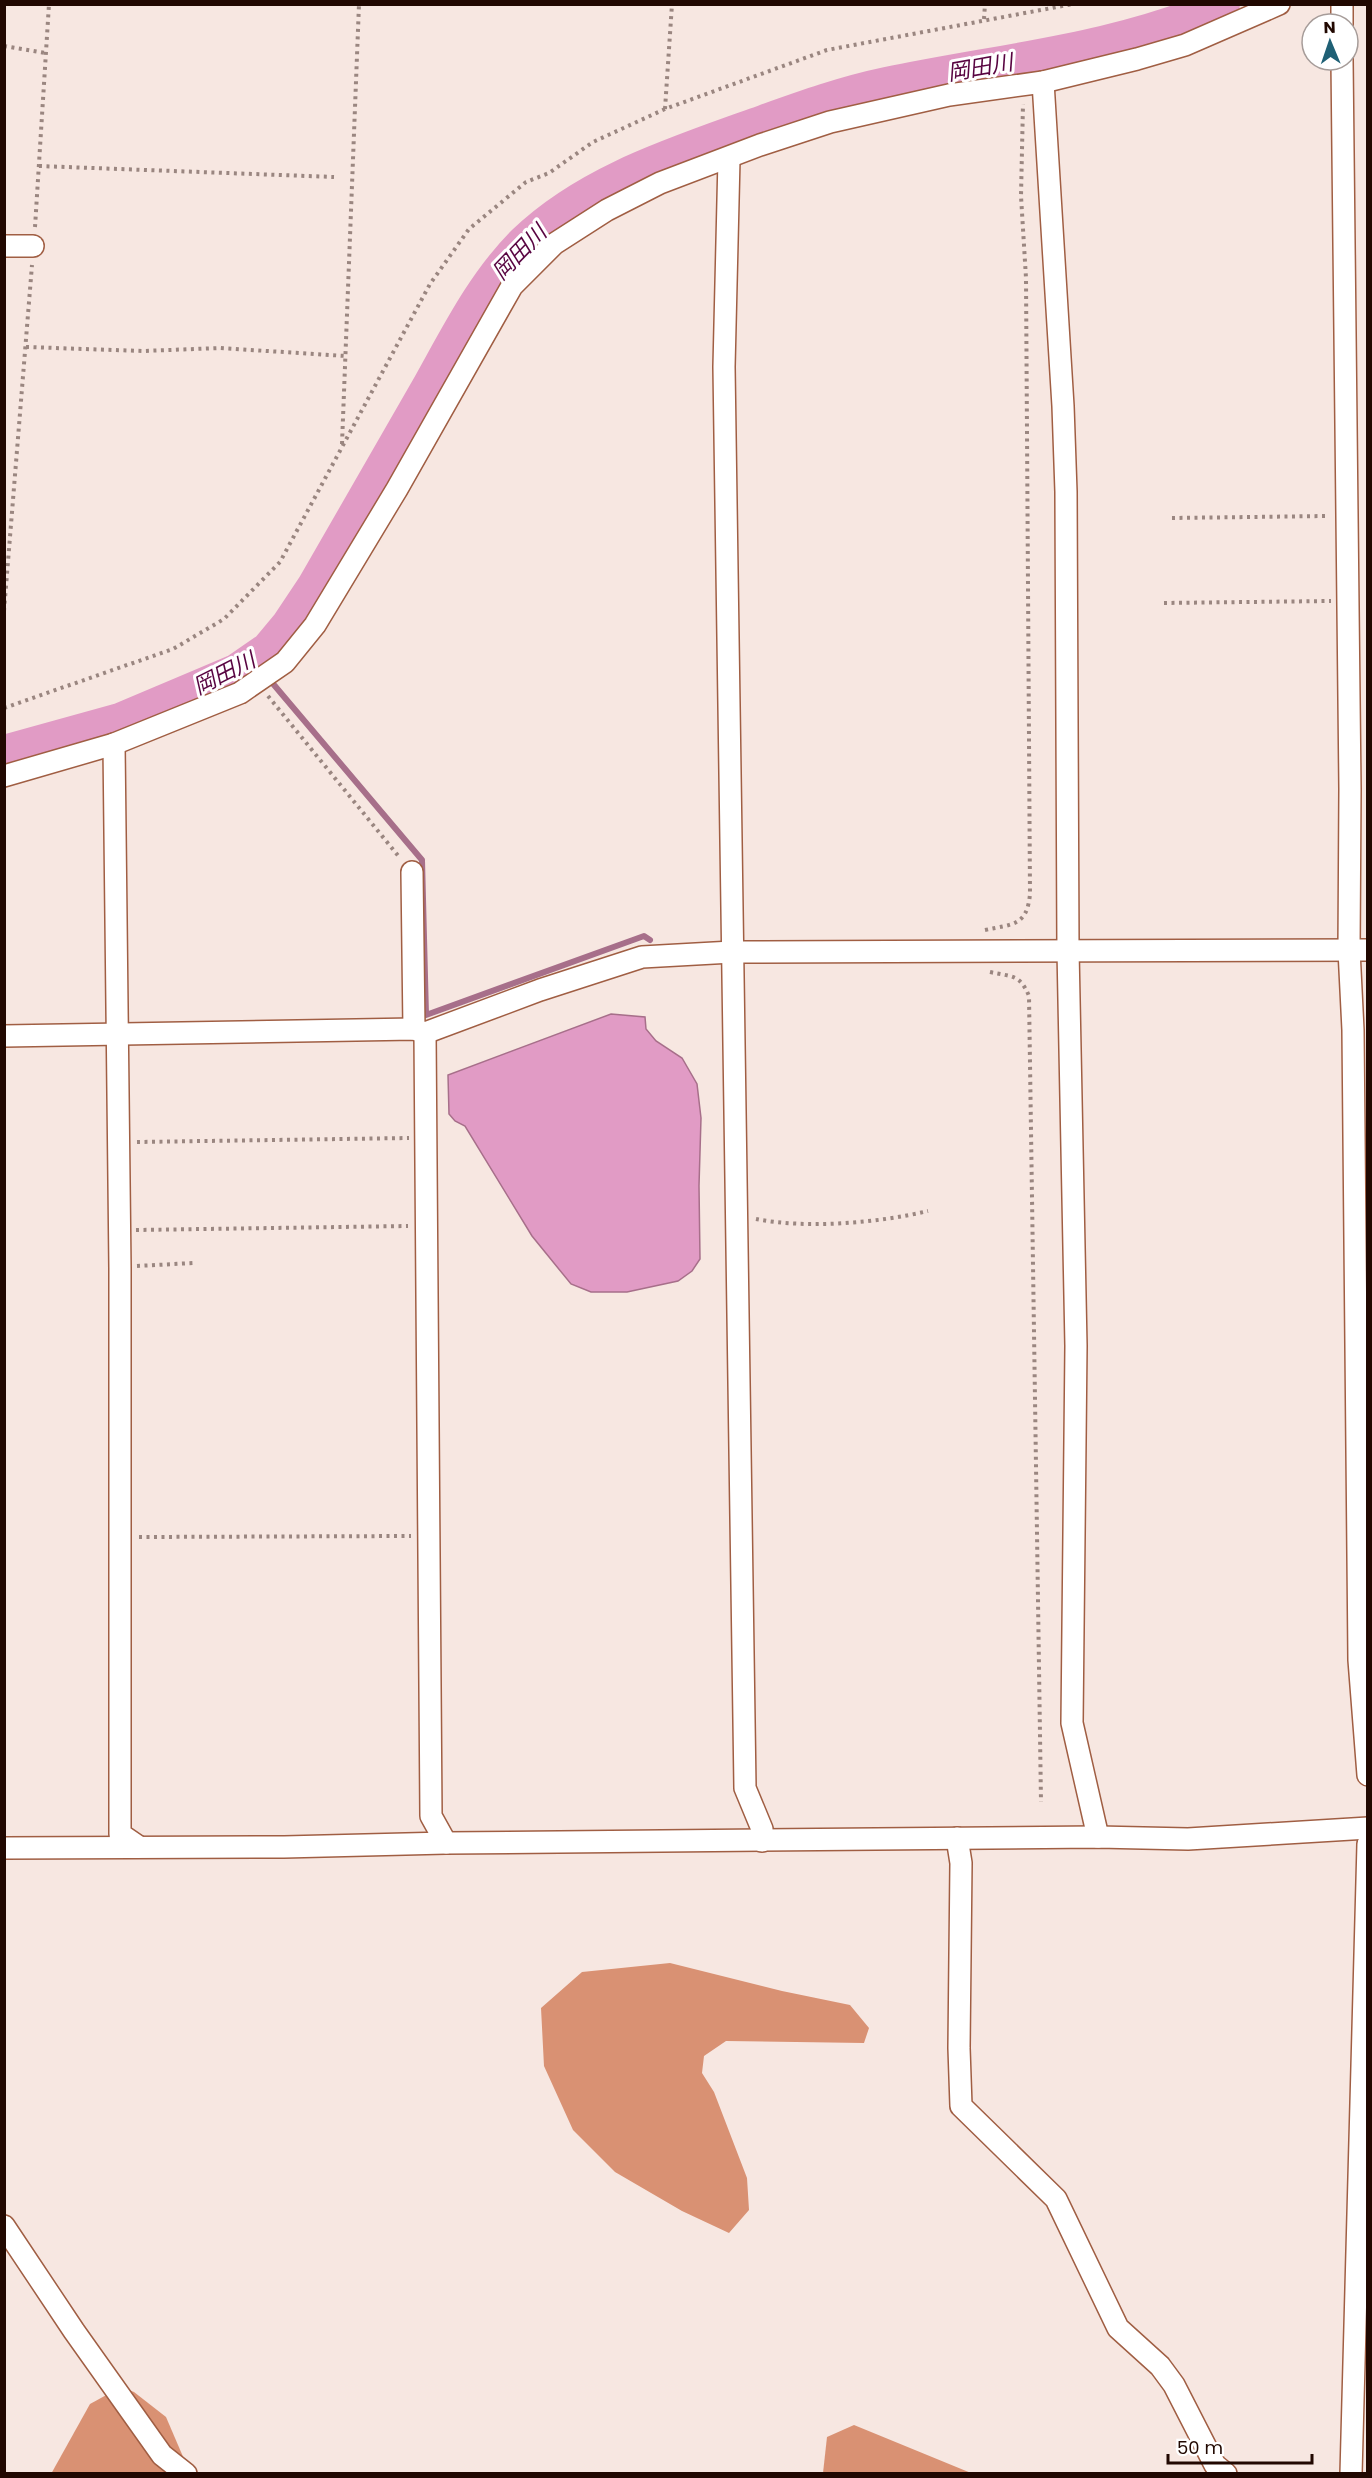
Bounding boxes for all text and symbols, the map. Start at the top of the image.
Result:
north arrow [1300,12,1360,72]
text: N [1323,16,1336,39]
water label: 岡田川 [945,46,1017,88]
water label: 岡田川 [485,216,555,287]
water label: 岡田川 [188,644,262,702]
scale bar [1168,2427,1312,2465]
text: 50 m [1177,2435,1223,2460]

